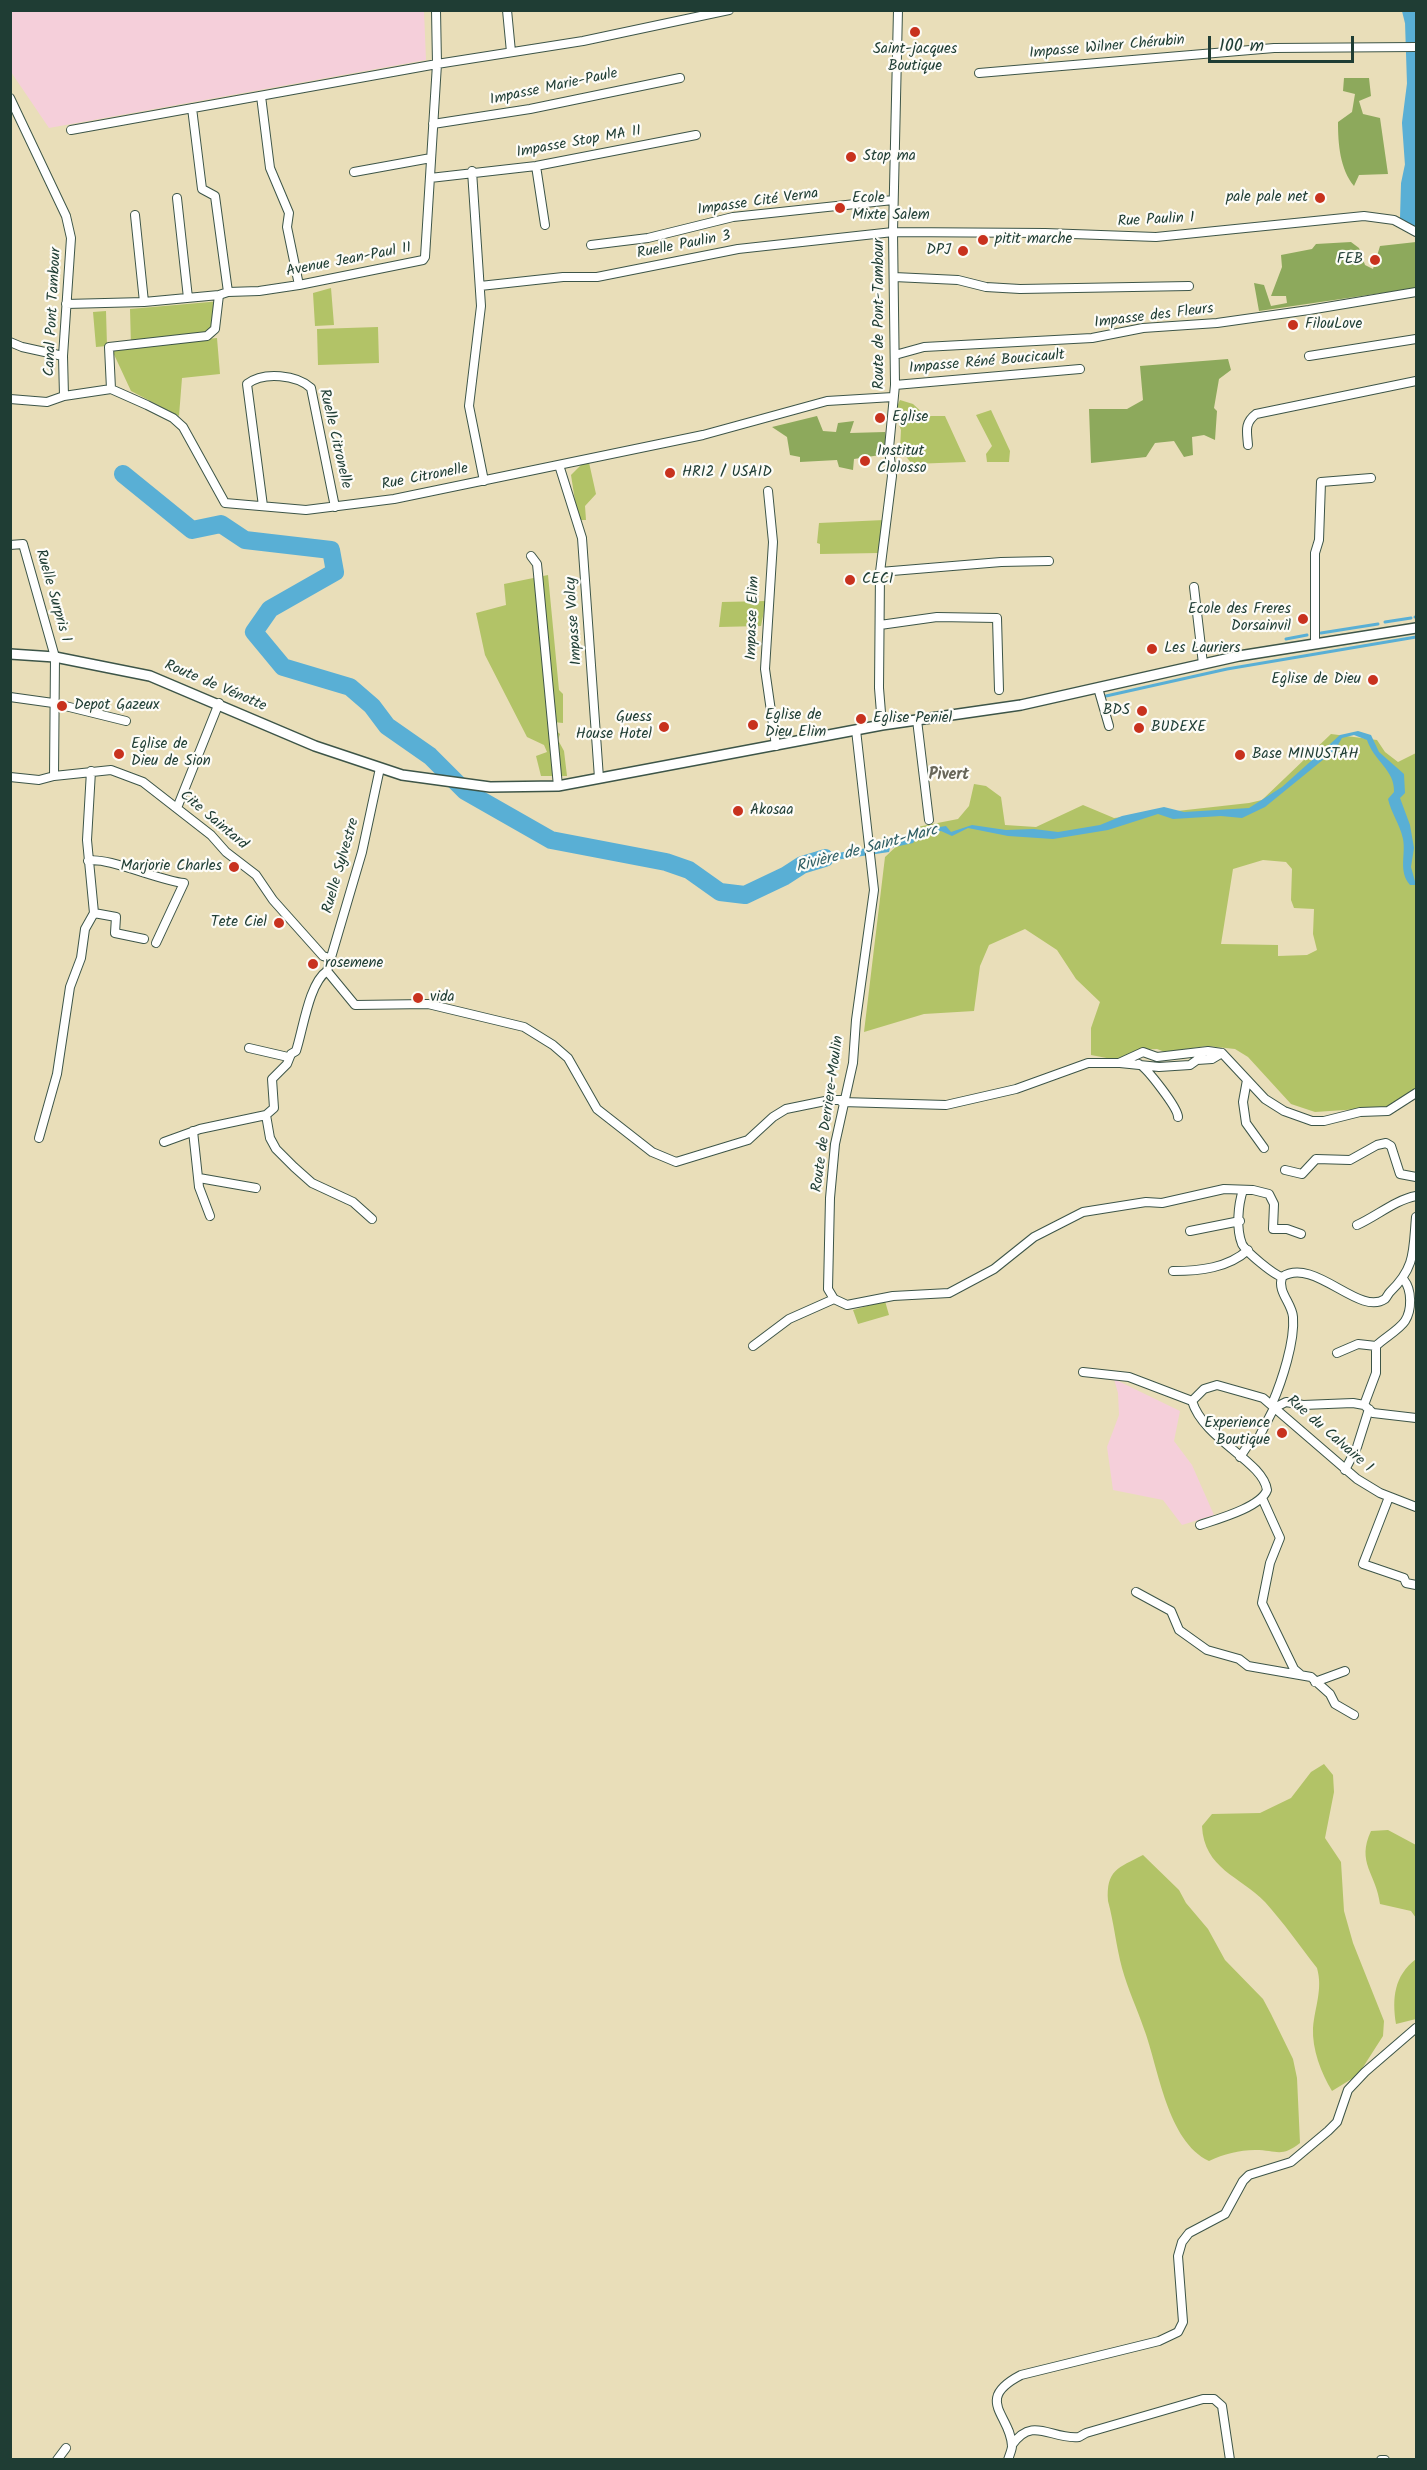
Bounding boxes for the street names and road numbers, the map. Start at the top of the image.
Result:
street label: Impasse Wilner Chérubin [1028,32,1186,64]
street label: Impasse Marie-Paule [488,66,620,110]
street label: Impasse Stop MA II [515,123,643,163]
street label: Impasse Cité Verna [696,186,820,220]
street label: Rue Paulin 1 [1117,210,1195,232]
street label: Ruelle Paulin 3 [636,228,732,264]
street label: Route de Pont-Tambour [871,238,889,390]
street label: Avenue Jean-Paul II [285,240,413,282]
street label: Canal Pont Tambour [42,247,66,377]
street label: Impasse des Fleurs [1093,301,1215,333]
street label: Impasse Réné Boucicault [908,347,1066,379]
street label: Ruelle Citronelle [314,387,354,491]
street label: Rue Citronelle [380,461,470,495]
street label: Ruelle Surpris 1 [30,547,74,645]
street label: Impasse Volcy [563,576,587,666]
street label: Impasse Elim [744,576,764,660]
street label: Route de Vénotte [161,657,269,717]
street label: Cite Saintard [175,787,251,855]
street label: Ruelle Sylvestre [320,816,364,916]
street label: Route de Derriere-Moulin [809,1035,849,1193]
street label: Rue du Calvaire 1 [1282,1393,1376,1477]

